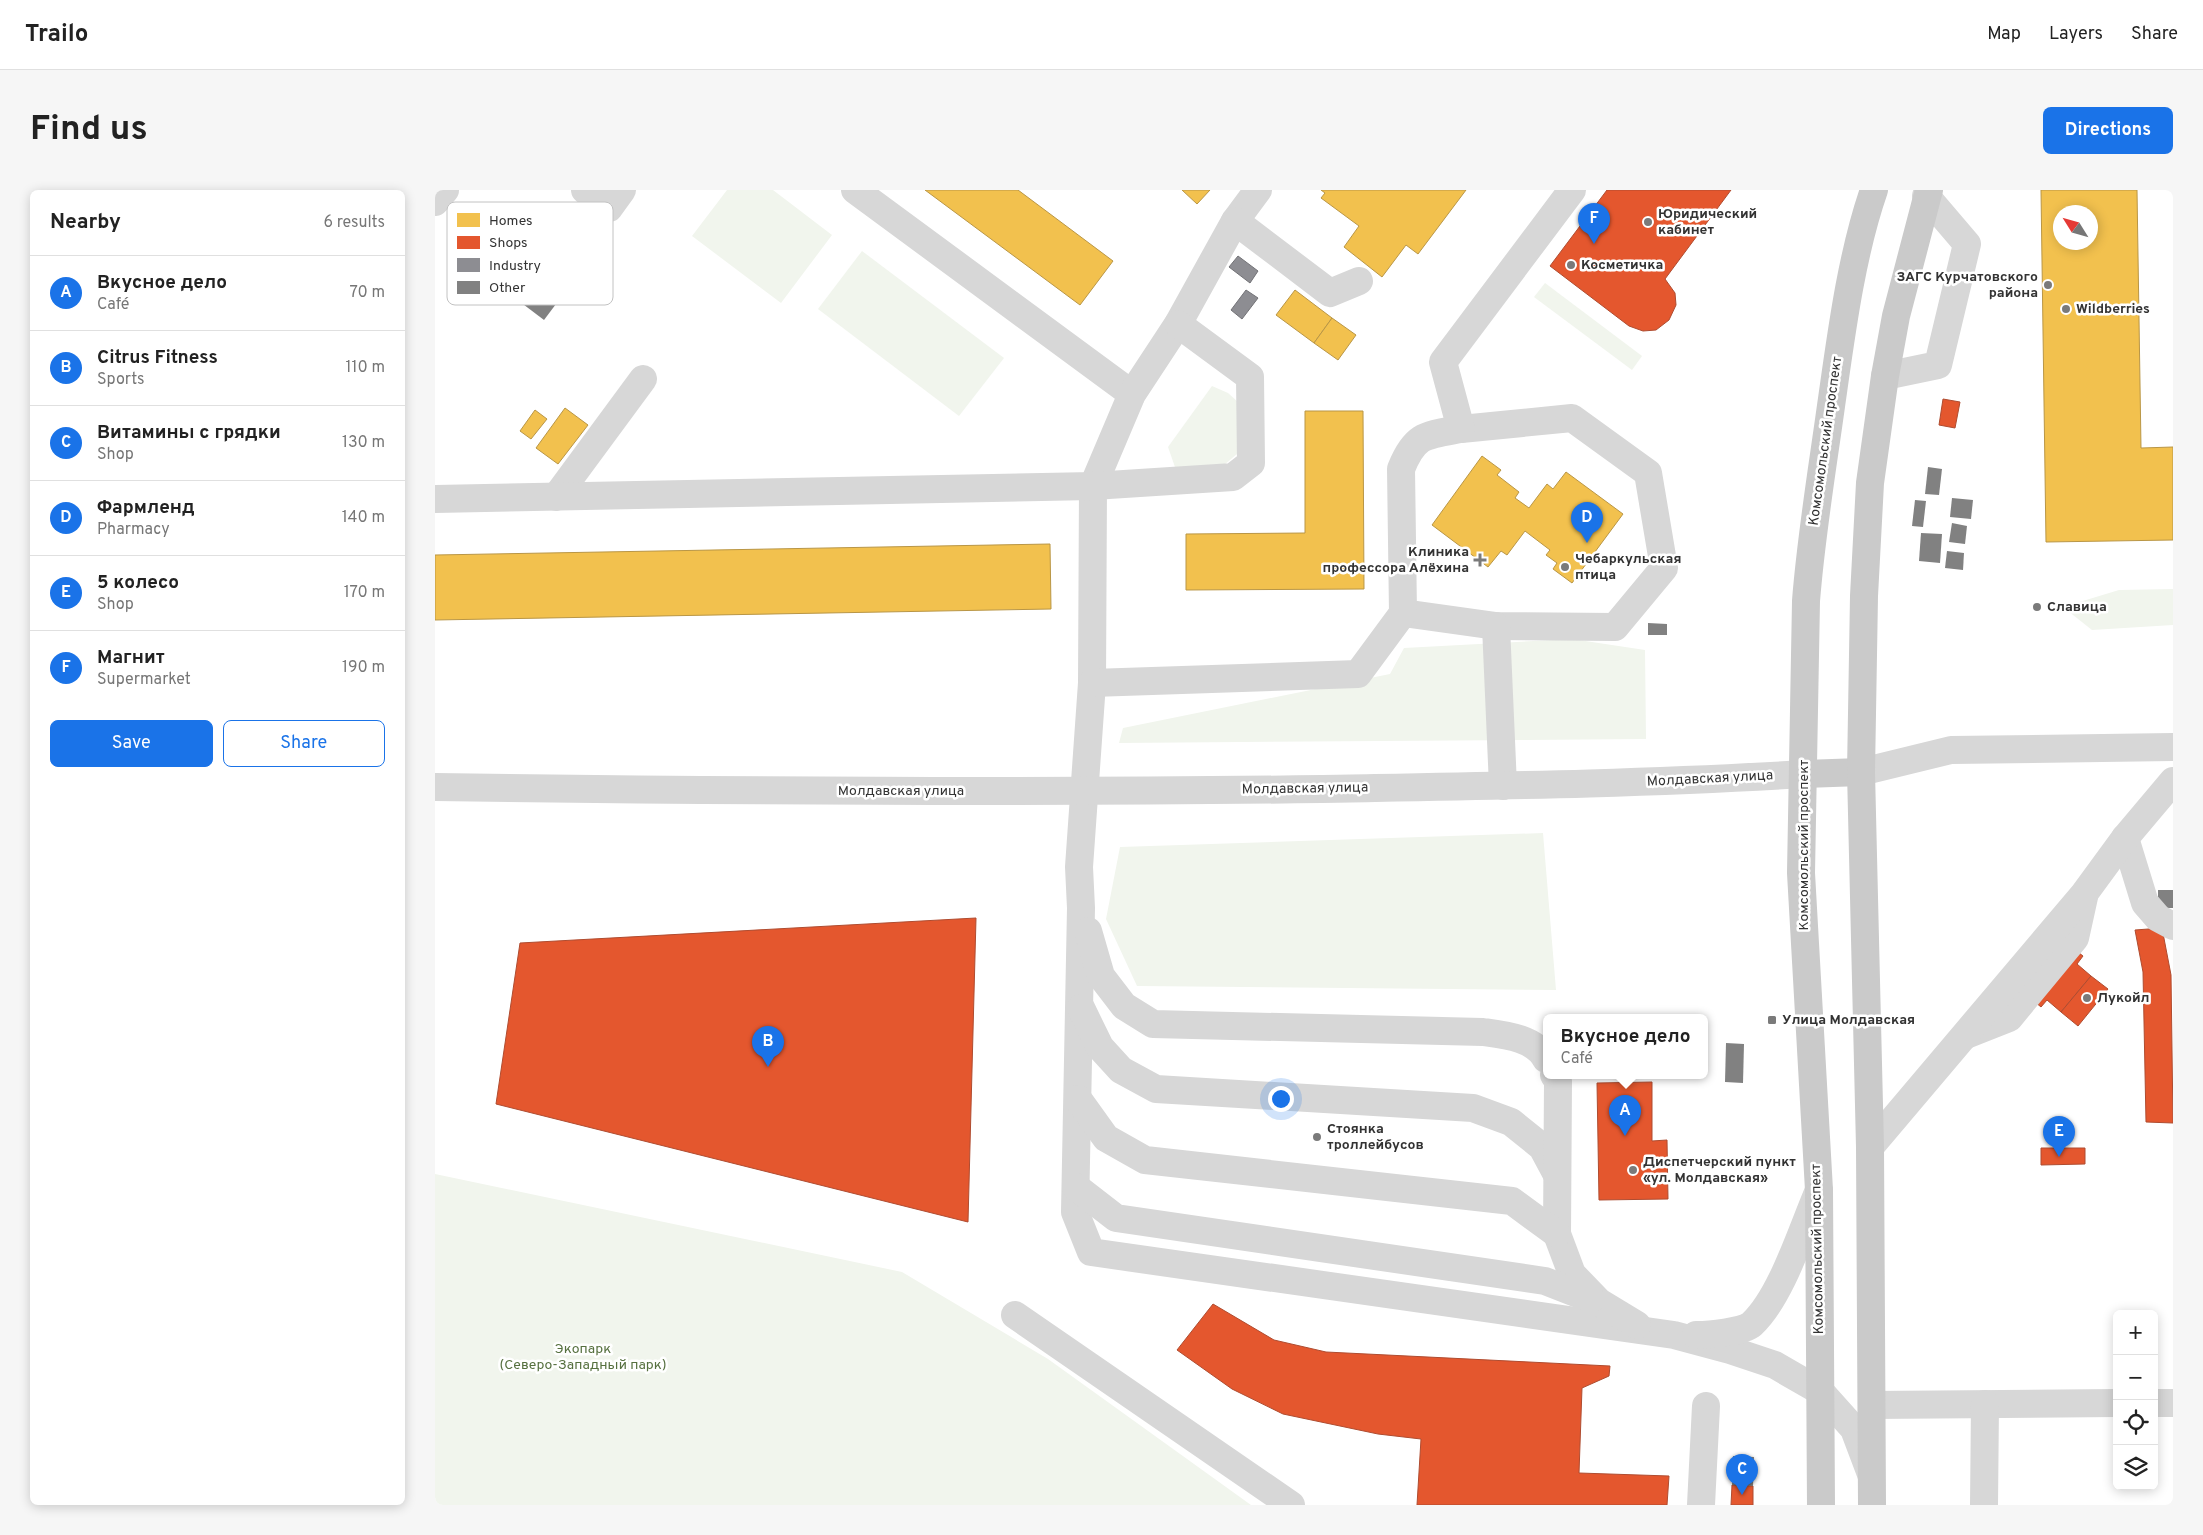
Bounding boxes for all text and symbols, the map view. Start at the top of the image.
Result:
text: Trailo [25,20,88,50]
text: Map [1987,23,2021,46]
text: Layers [2049,23,2103,46]
text: Share [2131,23,2178,46]
button: Directions [2043,107,2173,154]
text: Find us [30,108,148,152]
legend [447,202,613,305]
pin: F [1578,203,1610,244]
north arrow [2053,205,2098,250]
place label: Юридический кабинет [1658,206,1757,239]
text: Nearby [50,209,121,236]
text: 6 results [323,213,385,233]
text: Homes [489,213,533,230]
marker: Юридический кабинет [1642,216,1654,228]
text: Shops [489,235,528,252]
place label: Косметичка [1581,257,1663,274]
text: Industry [489,258,541,275]
marker: Косметичка [1565,259,1577,271]
place label: ЗАГС Курчатовского района [1896,269,2038,302]
text: Вкусное дело [97,271,227,295]
marker: ЗАГС Курчатовского района [2042,279,2054,291]
text: Other [489,280,526,297]
text: A [60,283,72,303]
text: 70 m [350,283,385,303]
text: Café [97,295,129,315]
place label: Wildberries [2076,301,2150,318]
marker: Wildberries [2060,303,2072,315]
text: Citrus Fitness [97,346,218,370]
street label: Комсомольский проспект [1806,355,1846,527]
text: B [60,358,72,378]
text: 110 m [345,358,385,378]
text: Sports [97,370,145,390]
text: Витамины с грядки [97,421,281,445]
text: C [61,433,71,453]
text: 130 m [342,433,385,453]
text: Shop [97,445,134,465]
text: Фармленд [97,496,195,520]
pin: D [1571,502,1603,543]
text: D [60,508,72,528]
text: 140 m [342,508,385,528]
text: Pharmacy [97,520,170,540]
place label: Клиника профессора Алёхина [1323,544,1469,577]
place label: Чебаркульская птица [1575,551,1681,584]
marker: Клиника профессора Алёхина [1473,553,1487,567]
marker: Чебаркульская птица [1559,561,1571,573]
text: 5 колесо [97,571,179,595]
text: E [61,583,71,603]
text: 170 m [344,583,385,603]
text: Shop [97,595,134,615]
place label: Славица [2047,599,2107,616]
marker: Славица [2031,601,2043,613]
text: Магнит [97,646,165,670]
text: F [61,658,71,678]
text: 190 m [342,658,385,678]
text: Supermarket [97,670,191,690]
button: Save [50,720,213,767]
button: Share [223,720,385,767]
street label: Комсомольский проспект [1796,760,1813,930]
street label: Молдавская улица [1646,767,1774,791]
street label: Молдавская улица [1242,779,1368,799]
street label: Молдавская улица [838,783,964,800]
place label: Лукойл [2097,990,2150,1007]
marker: Лукойл [2081,992,2093,1004]
place label: Улица Молдавская [1782,1012,1915,1029]
popup [1543,1014,1708,1079]
marker: Улица Молдавская [1766,1014,1778,1026]
text: Вкусное дело [1561,1025,1690,1049]
pin: B [752,1026,784,1067]
text: Café [1561,1049,1593,1069]
your location [1268,1086,1294,1112]
pin: A [1609,1095,1641,1136]
pin: E [2043,1116,2075,1157]
place label: Стоянка троллейбусов [1327,1121,1424,1154]
marker: Стоянка троллейбусов [1311,1131,1323,1143]
place label: Диспетчерский пункт «ул. Молдавская» [1643,1154,1796,1187]
street label: Комсомольский проспект [1808,1163,1828,1335]
marker: Диспетчерский пункт «ул. Молдавская» [1627,1164,1639,1176]
map controls [2113,1310,2158,1490]
button: + [2113,1310,2158,1355]
park label: Экопарк (Северо-Западный парк) [499,1341,667,1374]
button: − [2113,1355,2158,1400]
button: locate [2113,1400,2158,1445]
button: layers [2113,1445,2158,1490]
pin: C [1726,1454,1758,1495]

